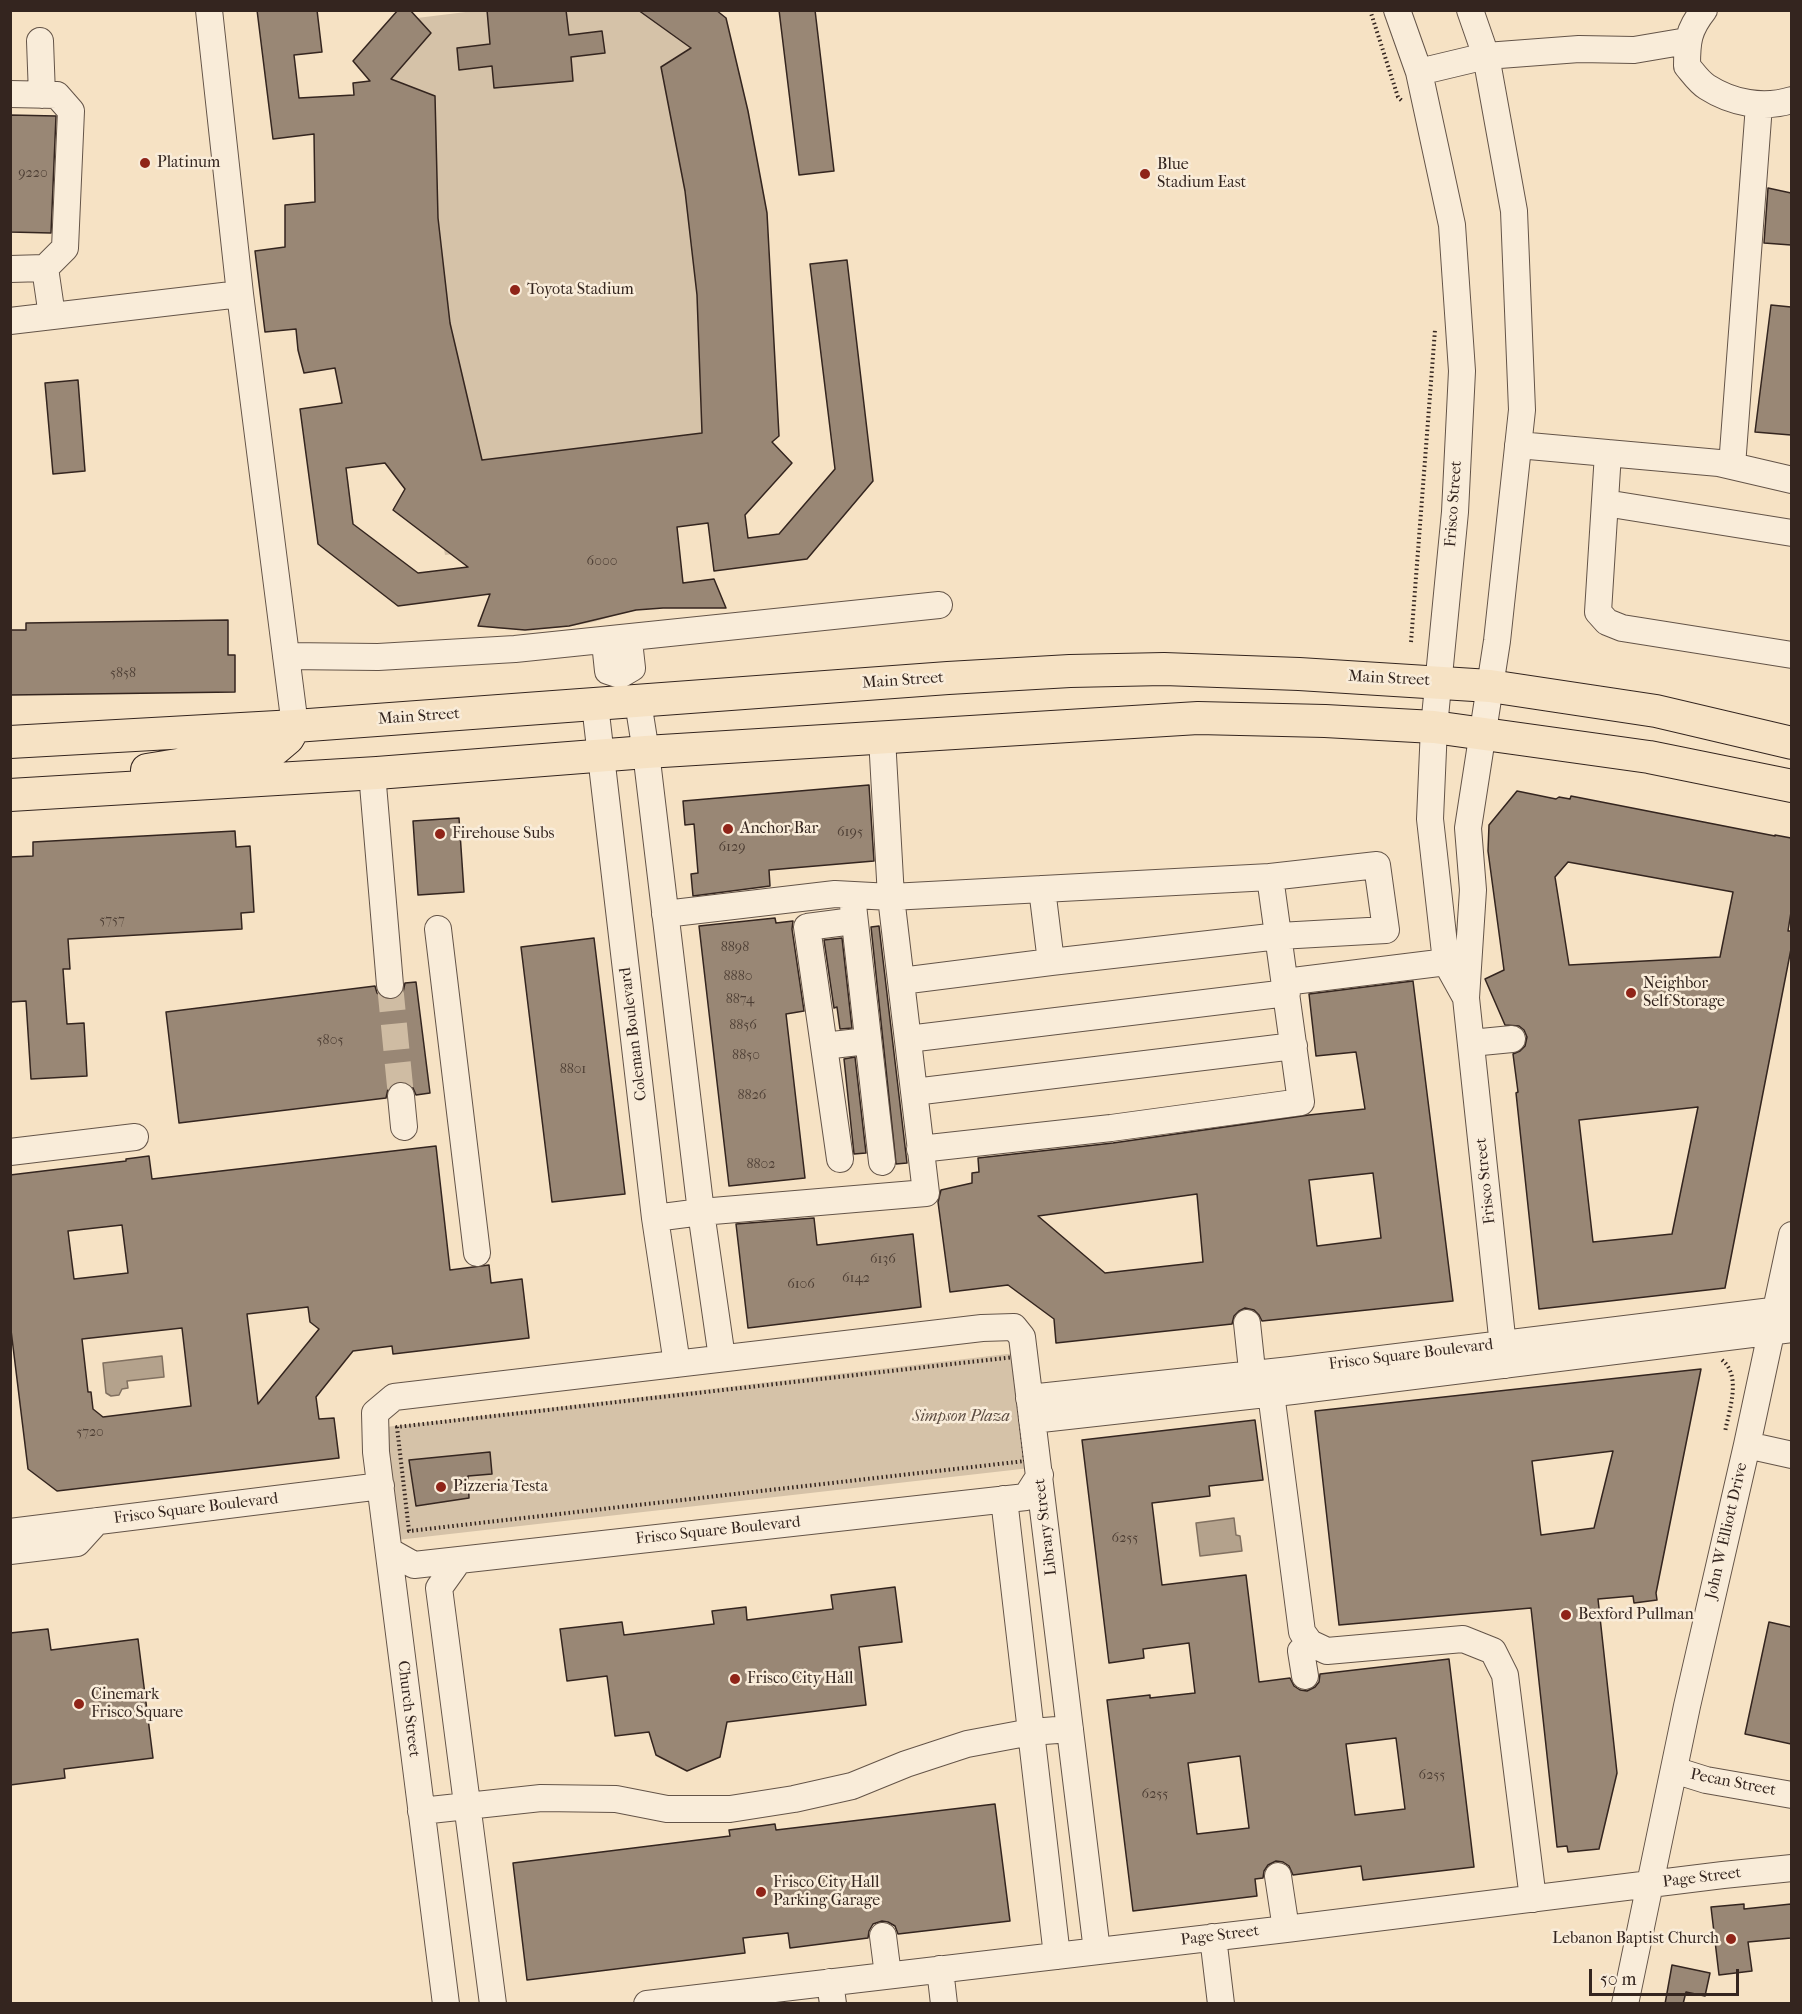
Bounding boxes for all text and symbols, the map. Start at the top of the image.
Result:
place label: Platinum [157,153,220,173]
place label: Blue Stadium East [1157,155,1246,193]
marker: Platinum [138,156,152,170]
house number: 9220 [18,166,48,182]
marker: Blue Stadium East [1138,167,1152,181]
place label: Toyota Stadium [527,280,634,300]
marker: Toyota Stadium [508,283,522,297]
street label: Frisco Street [1441,460,1467,548]
house number: 6000 [587,554,617,570]
house number: 5858 [110,666,136,682]
street label: Main Street [1348,667,1430,691]
street label: Main Street [862,669,944,693]
street label: Main Street [378,705,460,729]
place label: Anchor Bar [740,819,818,839]
marker: Anchor Bar [721,822,735,836]
place label: Firehouse Subs [452,824,555,844]
house number: 6195 [837,825,863,841]
marker: Firehouse Subs [433,827,447,841]
house number: 6129 [718,840,746,856]
house number: 5757 [99,913,125,929]
house number: 8898 [721,940,749,956]
street label: Coleman Boulevard [616,966,652,1102]
house number: 8880 [724,969,752,985]
place label: Neighbor Self Storage [1643,974,1725,1012]
marker: Neighbor Self Storage [1624,986,1638,1000]
house number: 8874 [726,992,754,1008]
house number: 8856 [729,1018,757,1034]
house number: 5805 [317,1033,343,1049]
house number: 8850 [732,1048,760,1064]
house number: 8801 [560,1062,586,1078]
house number: 8826 [738,1088,766,1104]
street label: Frisco Street [1472,1137,1500,1225]
house number: 8802 [747,1157,775,1173]
house number: 6136 [870,1252,896,1268]
house number: 6142 [842,1271,870,1287]
house number: 6106 [787,1277,815,1293]
street label: Frisco Square Boulevard [1328,1335,1494,1375]
park label: Simpson Plaza [912,1407,1010,1427]
house number: 5720 [76,1425,104,1441]
street label: John W Elliott Drive [1702,1461,1752,1601]
place label: Pizzeria Testa [453,1477,548,1497]
street label: Library Street [1031,1477,1061,1577]
marker: Pizzeria Testa [434,1480,448,1494]
street label: Frisco Square Boulevard [113,1489,279,1529]
street label: Frisco Square Boulevard [635,1513,801,1549]
house number: 6255 [1112,1531,1138,1547]
place label: Bexford Pullman [1578,1605,1694,1625]
marker: Bexford Pullman [1559,1608,1573,1622]
street label: Church Street [393,1660,423,1758]
place label: Frisco City Hall [747,1669,853,1689]
marker: Frisco City Hall [728,1672,742,1686]
place label: Cinemark Frisco Square [91,1685,183,1723]
marker: Cinemark Frisco Square [72,1697,86,1711]
street label: Pecan Street [1689,1765,1777,1801]
house number: 6255 [1419,1768,1445,1784]
house number: 6255 [1142,1787,1168,1803]
street label: Page Street [1662,1864,1742,1892]
place label: Frisco City Hall Parking Garage [773,1873,880,1911]
marker: Frisco City Hall Parking Garage [754,1885,768,1899]
street label: Page Street [1180,1922,1260,1950]
place label: Lebanon Baptist Church [1552,1929,1719,1949]
marker: Lebanon Baptist Church [1724,1932,1738,1946]
scale bar [1592,1957,1742,1995]
text: 50 m [1600,1969,1636,1990]

